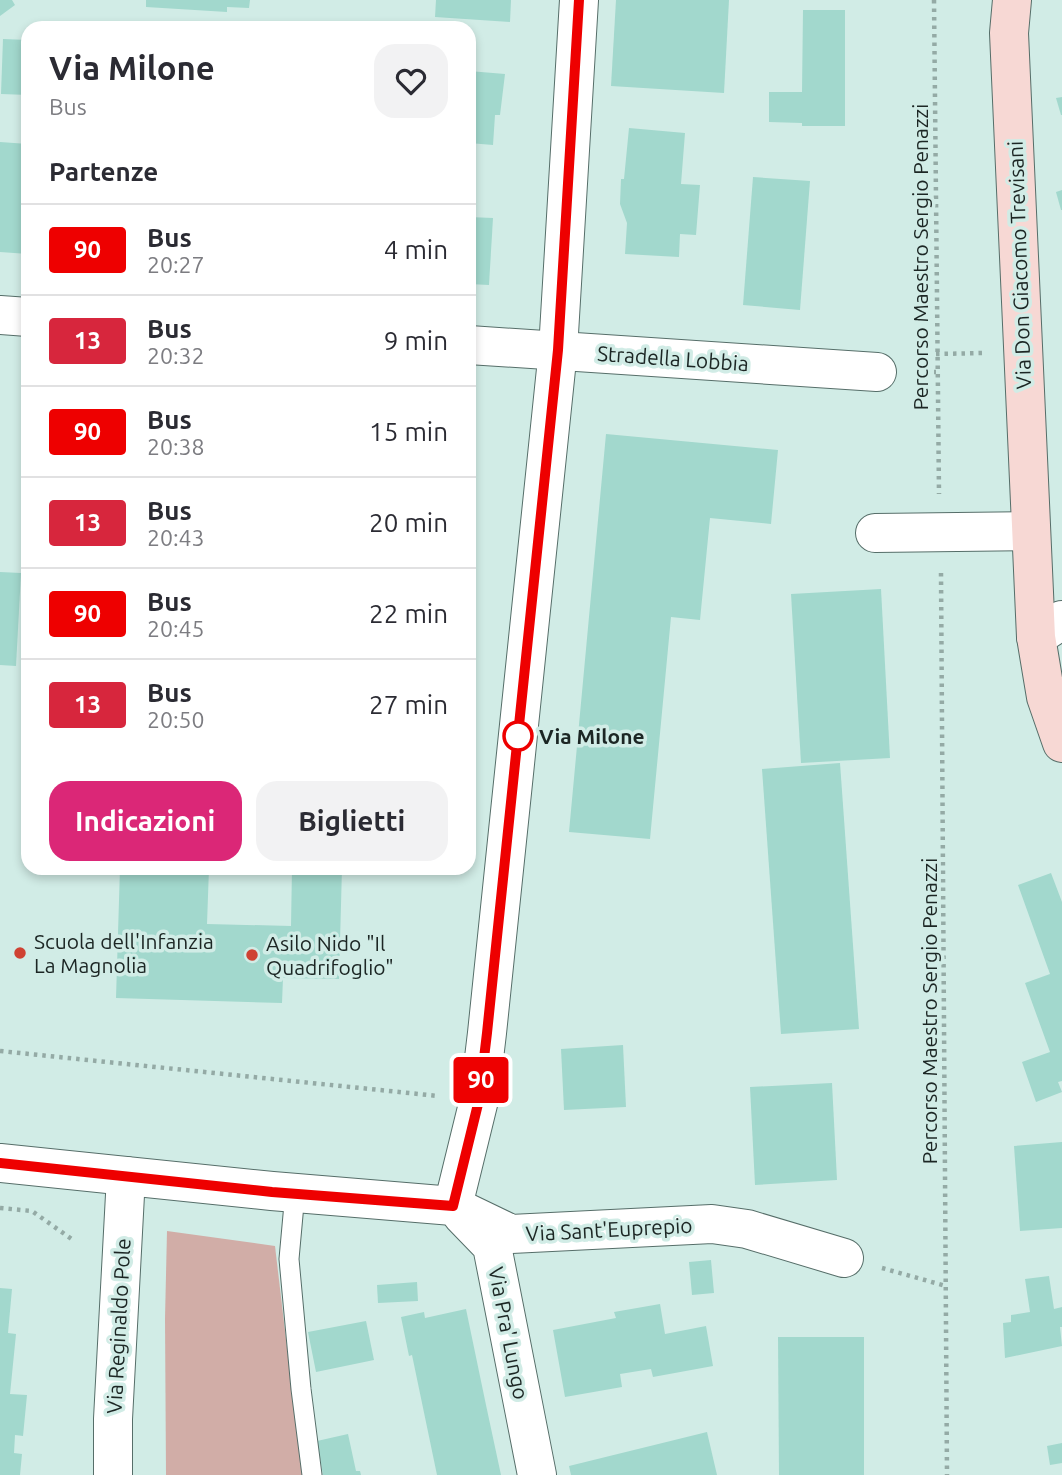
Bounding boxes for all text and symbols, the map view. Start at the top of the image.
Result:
button: heart [374,44,448,118]
text: Via Milone [49,49,215,86]
text: Bus [49,94,87,119]
street label: Percorso Maestro Sergio Penazzi [908,104,932,410]
street label: Via Don Giacomo Trevisani [1003,140,1035,390]
text: Partenze [49,157,158,186]
text: Bus [147,223,192,252]
text: 4 min [384,235,448,264]
text: 90 [74,236,101,263]
text: 20:27 [147,252,205,277]
text: Bus [147,314,192,343]
text: 9 min [384,326,448,355]
text: 13 [74,327,101,354]
street label: Stradella Lobbia [596,341,750,375]
text: 20:32 [147,343,205,368]
text: Bus [147,405,192,434]
text: 15 min [369,417,448,446]
text: 90 [74,418,101,445]
text: 20:38 [147,434,205,459]
text: Bus [147,496,192,525]
text: 20 min [369,508,448,537]
text: 13 [74,509,101,536]
text: 20:43 [147,525,205,550]
text: Bus [147,587,192,616]
text: 22 min [369,599,448,628]
text: 90 [74,600,101,627]
text: 20:45 [147,616,205,641]
text: Bus [147,678,192,707]
text: 27 min [369,690,448,719]
text: 13 [74,691,101,718]
text: 20:50 [147,707,205,732]
marker: Via Milone [503,721,533,751]
place label: Via Milone [539,724,645,748]
button: Indicazioni [49,781,242,861]
button: Biglietti [256,781,448,861]
street label: Percorso Maestro Sergio Penazzi [917,858,941,1164]
place label: Scuola dell'Infanzia La Magnolia [34,929,214,977]
place label: Asilo Nido "Il Quadrifoglio" [266,931,394,979]
marker: Scuola dell'Infanzia La Magnolia [12,945,28,961]
marker: Asilo Nido "Il Quadrifoglio" [244,947,260,963]
line badge: 90 [449,1057,512,1103]
text: 90 [467,1066,495,1093]
street label: Via Sant'Euprepio [525,1213,693,1245]
street label: Via Reginaldo Pole [101,1238,135,1414]
street label: Via Pra' Lungo [484,1265,534,1401]

